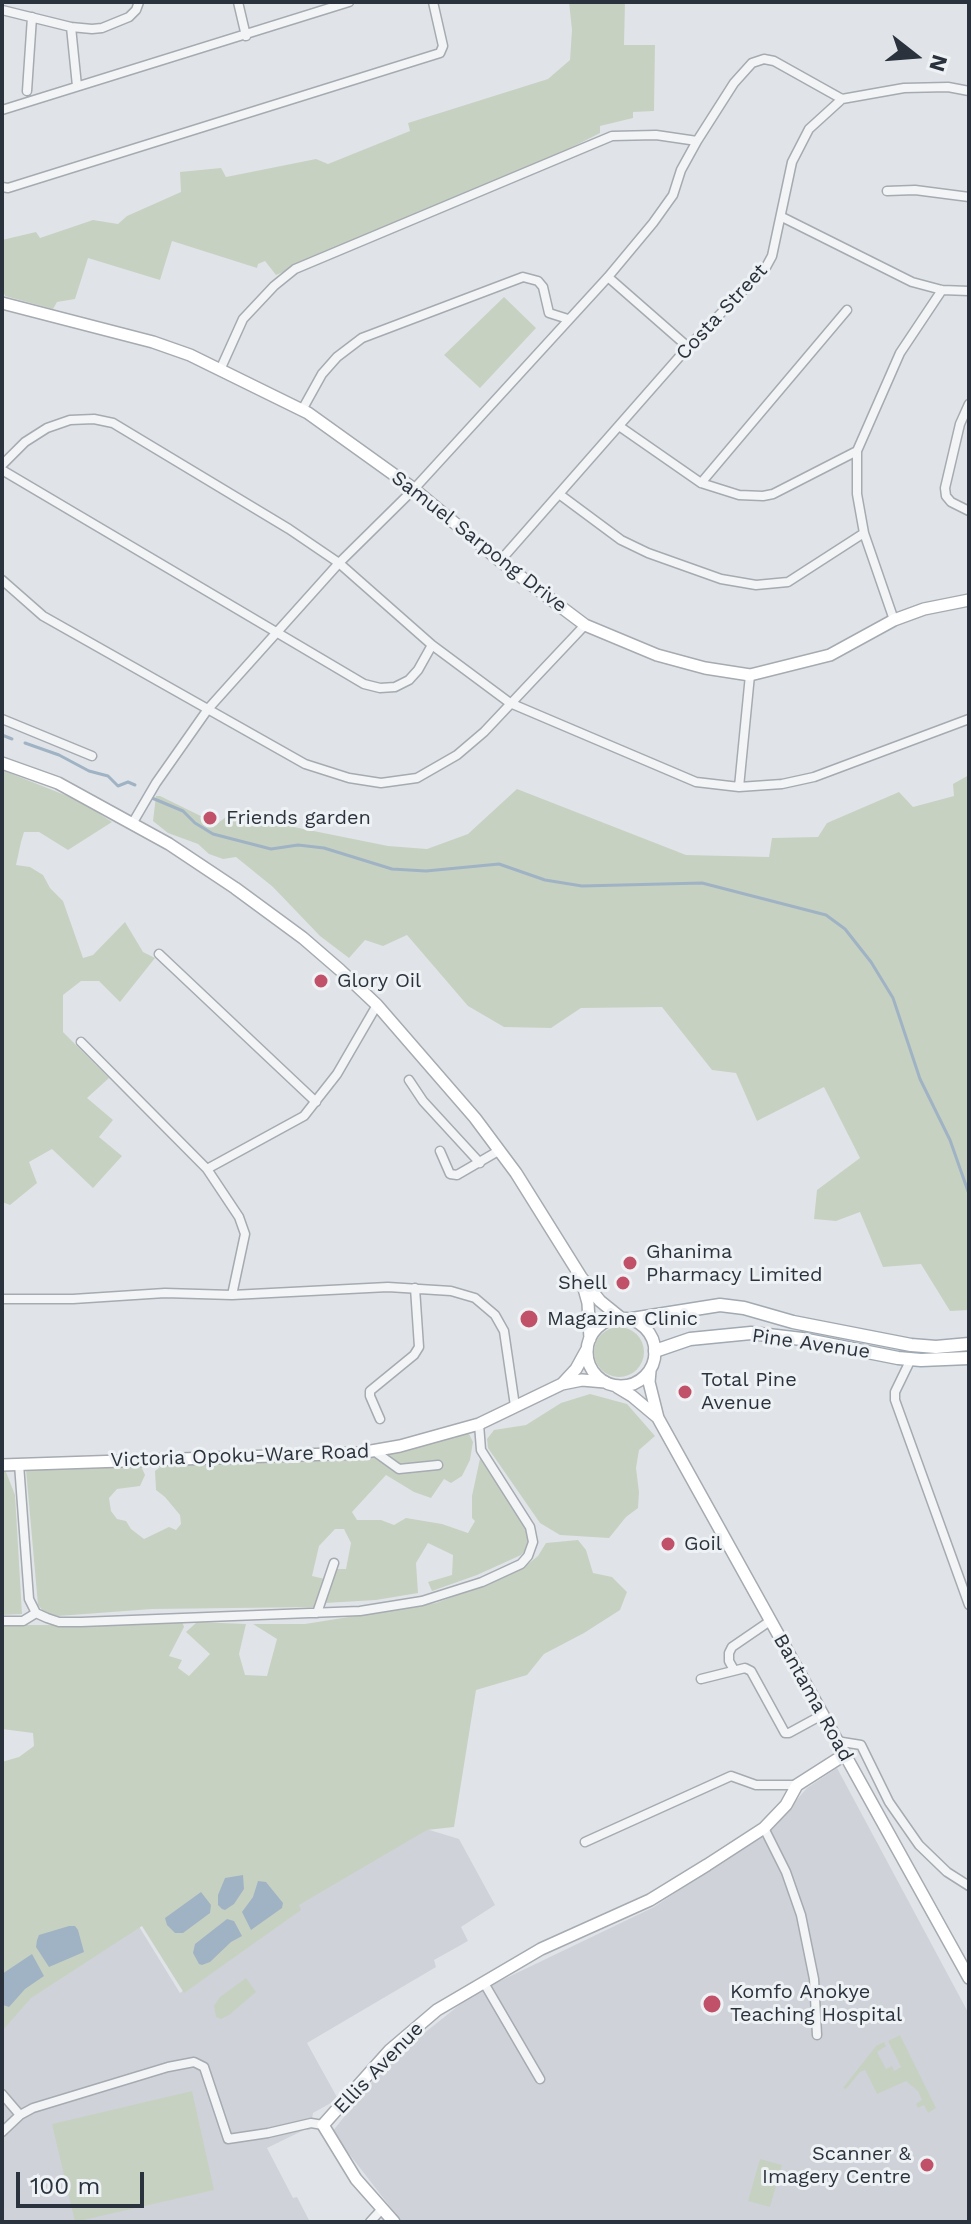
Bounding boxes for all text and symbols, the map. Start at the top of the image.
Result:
north arrow [875,16,955,96]
text: N [924,52,953,75]
street label: Costa Street [671,259,773,365]
street label: Samuel Sarpong Drive [386,466,572,618]
place label: Friends garden [226,806,371,830]
marker: Friends garden [201,809,219,827]
place label: Glory Oil [337,969,421,993]
marker: Glory Oil [312,972,330,990]
place label: Ghanima Pharmacy Limited [646,1240,823,1287]
marker: Ghanima Pharmacy Limited [621,1254,639,1272]
place label: Shell [558,1271,607,1295]
marker: Shell [614,1274,632,1292]
place label: Magazine Clinic [547,1307,698,1331]
marker: Magazine Clinic [518,1308,540,1330]
street label: Pine Avenue [750,1324,872,1364]
place label: Total Pine Avenue [701,1368,797,1415]
marker: Total Pine Avenue [676,1383,694,1401]
street label: Victoria Opoku-Ware Road [110,1439,370,1473]
place label: Goil [684,1532,722,1556]
marker: Goil [659,1535,677,1553]
street label: Bantama Road [768,1630,858,1766]
place label: Komfo Anokye Teaching Hospital [730,1980,902,2027]
marker: Komfo Anokye Teaching Hospital [701,1993,723,2015]
street label: Ellis Avenue [329,2017,429,2119]
place label: Scanner & Imagery Centre [762,2142,911,2189]
scale bar [20,2156,148,2206]
marker: Scanner & Imagery Centre [918,2156,936,2174]
text: 100 m [30,2172,100,2200]

